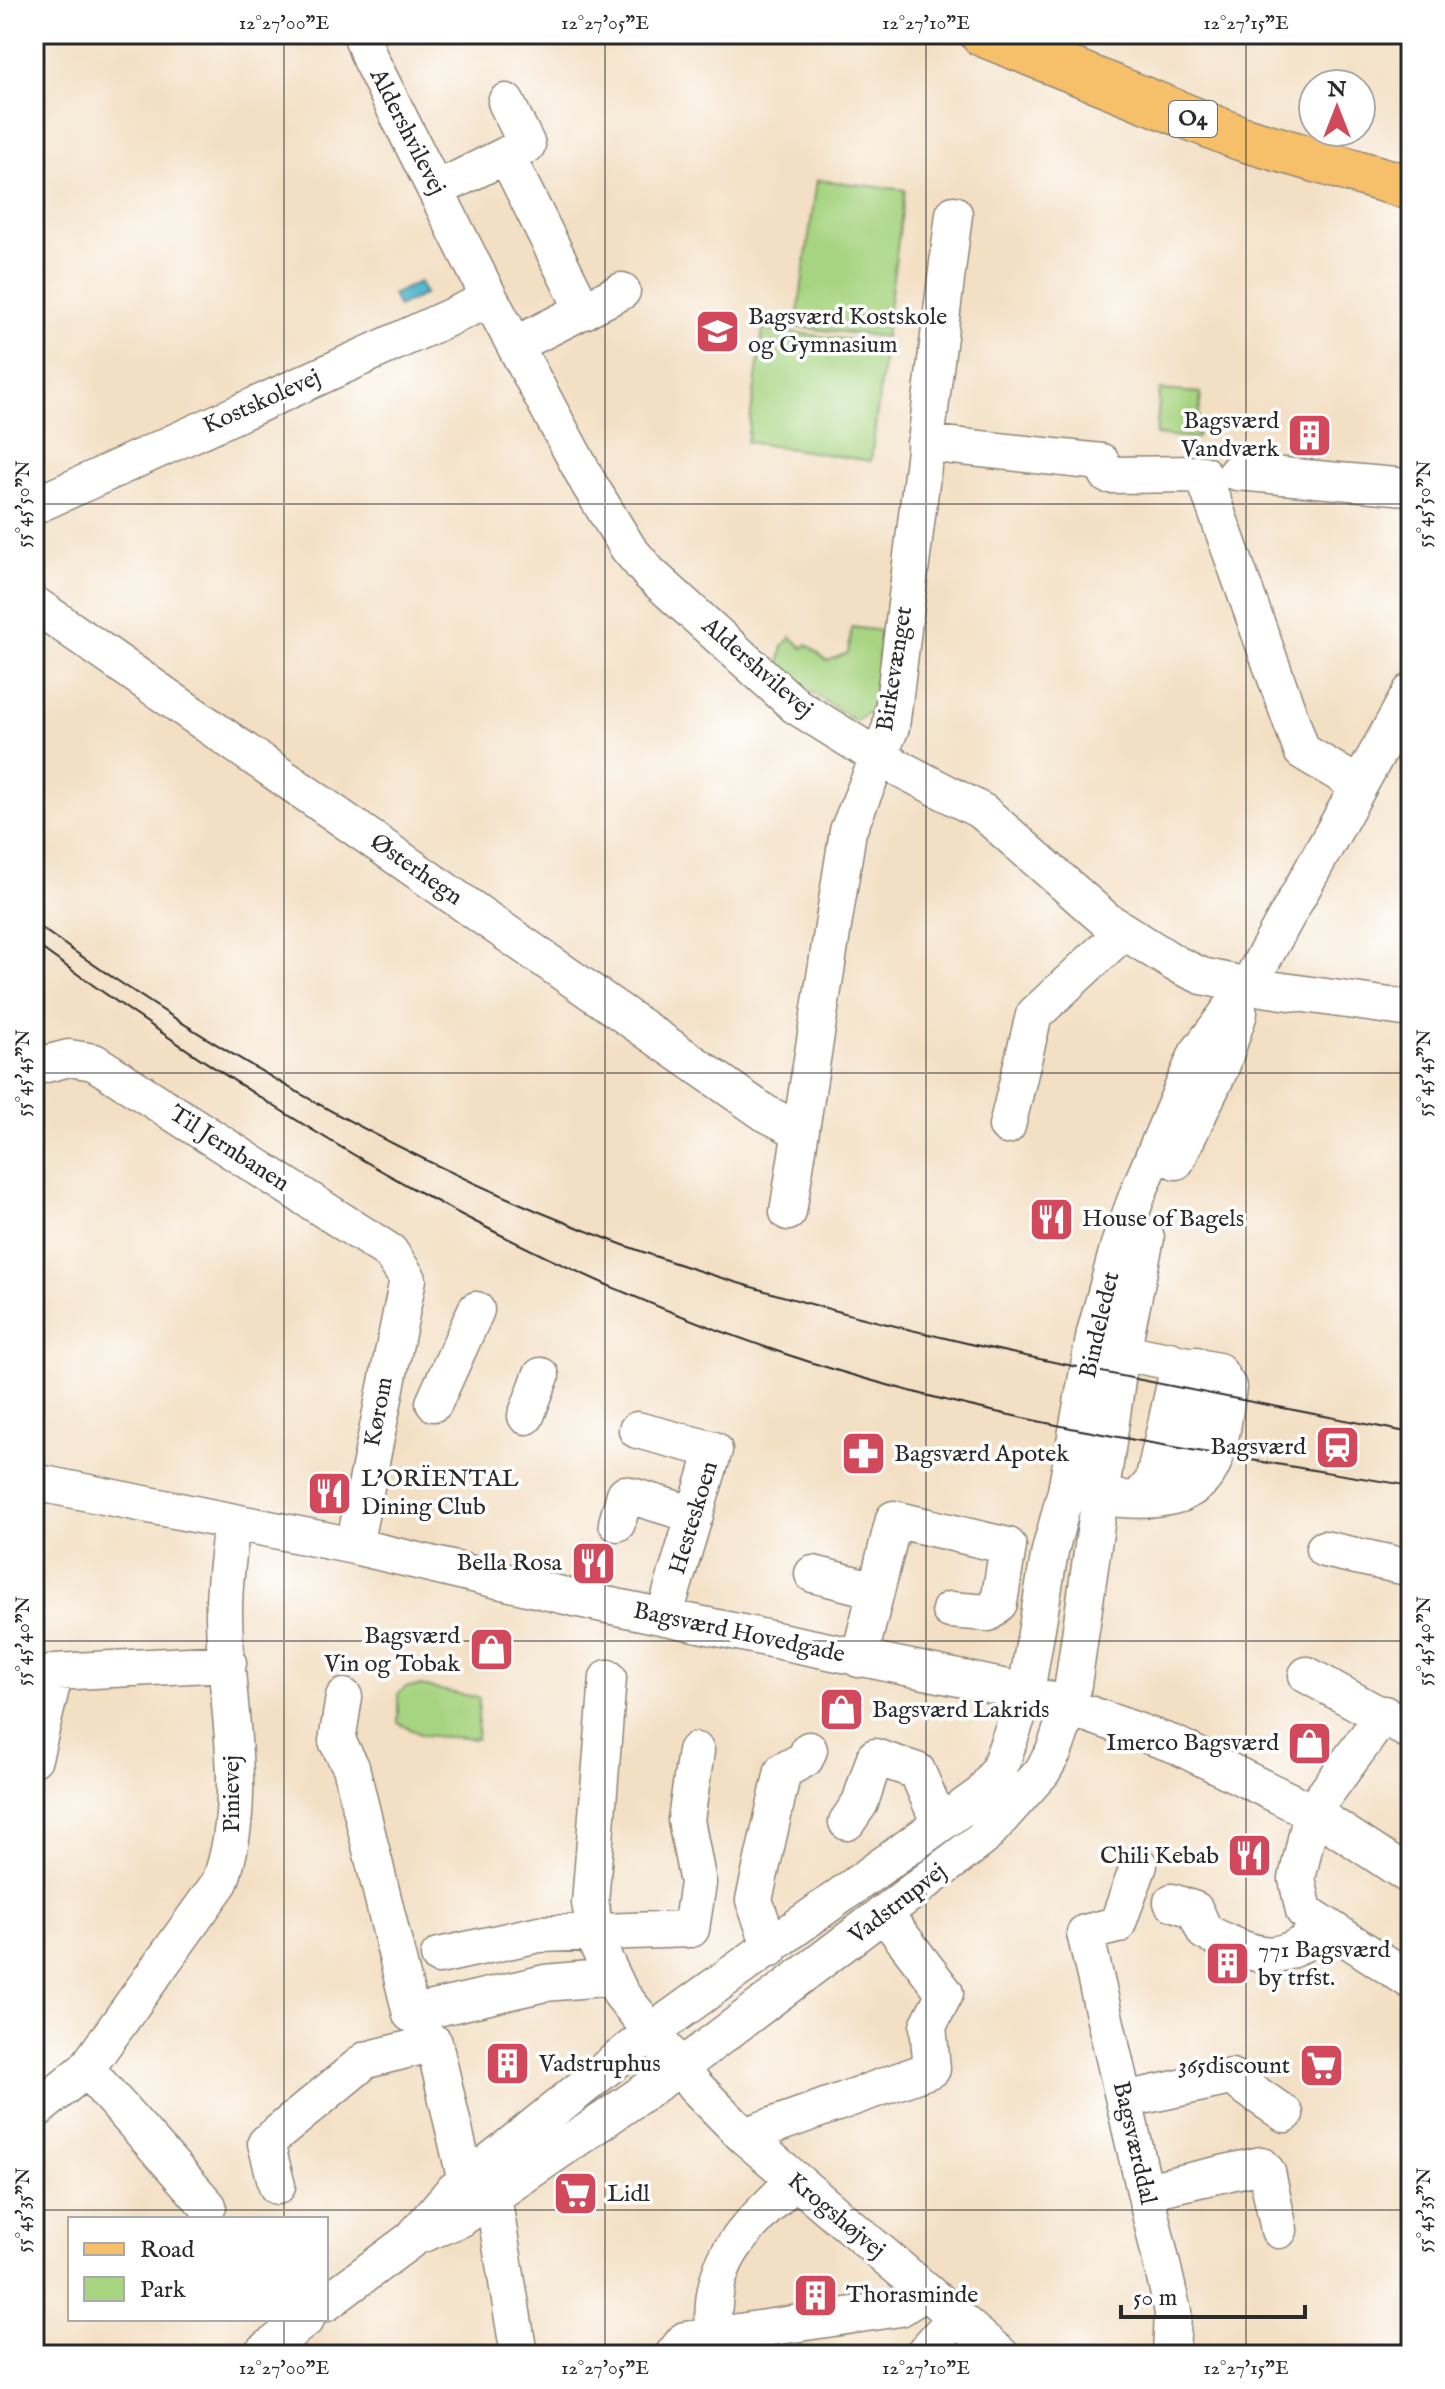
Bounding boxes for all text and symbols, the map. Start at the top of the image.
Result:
text: 12°27'00"E [239,11,329,36]
text: 12°27'05"E [561,11,649,36]
text: 12°27'10"E [882,11,970,36]
text: 12°27'15"E [1203,11,1289,36]
street label: Aldershvilevej [361,63,452,200]
north arrow [1297,68,1377,148]
text: N [1326,76,1347,104]
road number: O4 [1169,101,1217,137]
place label: Bagsværd Kostskole og Gymnasium [748,302,947,361]
school or university icon: Bagsværd Kostskole og Gymnasium [693,307,741,355]
street label: Kostskolevej [198,362,326,442]
place label: Bagsværd Vandværk [1180,406,1279,465]
building icon: Bagsværd Vandværk [1286,411,1334,459]
text: 55°45'50"N [11,460,36,548]
text: 55°45'50"N [1412,460,1437,548]
street label: Birkevænget [870,604,920,734]
street label: Aldershvilevej [694,610,819,725]
street label: Østerhegn [364,827,468,913]
text: 55°45'45"N [11,1029,36,1117]
text: 55°45'45"N [1412,1029,1437,1117]
street label: Til Jernbanen [163,1099,295,1199]
restaurant icon: House of Bagels [1027,1195,1075,1243]
place label: House of Bagels [1082,1204,1244,1235]
street label: Bindeledet [1073,1269,1127,1381]
street label: Kørom [357,1374,401,1450]
station icon: Bagsværd [1313,1423,1361,1471]
pharmacy icon: Bagsværd Apotek [839,1430,887,1478]
place label: Bagsværd [1210,1432,1306,1463]
place label: Bagsværd Apotek [894,1439,1069,1470]
street label: Hesteskoen [662,1457,726,1578]
place label: L'ORÏENTAL Dining Club [361,1464,520,1523]
restaurant icon: L'ORÏENTAL Dining Club [306,1469,354,1517]
restaurant icon: Bella Rosa [569,1539,617,1587]
place label: Bella Rosa [456,1548,563,1579]
street label: Bagsværd Hovedgade [630,1595,848,1671]
text: 55°45'40"N [11,1596,36,1686]
text: 55°45'40"N [1412,1596,1437,1686]
place label: Bagsværd Vin og Tobak [323,1621,460,1680]
shop icon: Bagsværd Vin og Tobak [467,1626,515,1674]
shop icon: Bagsværd Lakrids [817,1686,865,1734]
place label: Bagsværd Lakrids [872,1695,1050,1726]
shop icon: Imerco Bagsværd [1286,1719,1334,1767]
place label: Imerco Bagsværd [1106,1728,1279,1759]
street label: Pinievej [217,1755,248,1833]
restaurant icon: Chili Kebab [1226,1832,1274,1880]
place label: Chili Kebab [1100,1841,1219,1872]
street label: Vadstrupvej [842,1856,953,1952]
place label: 771 Bagsværd by trfst. [1258,1935,1391,1994]
building icon: 771 Bagsværd by trfst. [1203,1940,1251,1988]
building icon: Vadstruphus [484,2040,532,2088]
supermarket icon: 365discount [1297,2042,1345,2090]
place label: Vadstruphus [538,2049,661,2080]
place label: 365discount [1178,2051,1290,2082]
street label: Bagsværddal [1105,2078,1163,2208]
street label: Krogshøjvej [780,2166,892,2266]
text: 55°45'35"N [11,2167,36,2253]
text: 55°45'35"N [1412,2167,1437,2253]
supermarket icon: Lidl [552,2170,600,2218]
place label: Lidl [607,2179,650,2210]
legend [68,2217,328,2321]
text: Road [140,2235,194,2266]
scale bar [1121,2269,1305,2319]
building icon: Thorasminde [791,2271,839,2319]
text: Park [140,2275,186,2306]
place label: Thorasminde [846,2280,978,2311]
text: 50 m [1133,2283,1177,2314]
text: 12°27'00"E [239,2356,329,2381]
text: 12°27'05"E [561,2356,649,2381]
text: 12°27'10"E [882,2356,970,2381]
text: 12°27'15"E [1203,2356,1289,2381]

